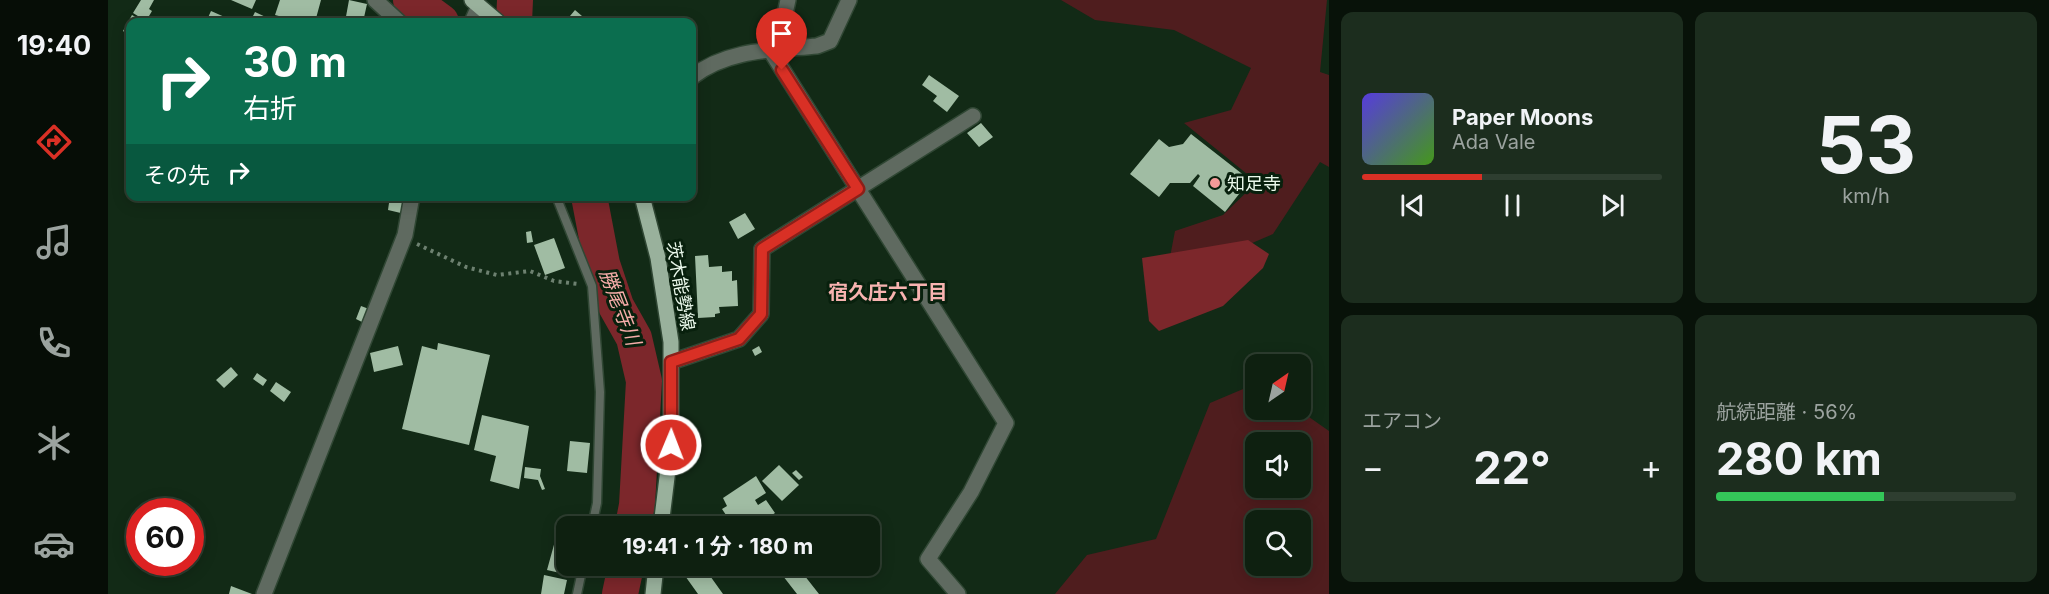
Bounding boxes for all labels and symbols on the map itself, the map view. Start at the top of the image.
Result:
pin [756,8,807,70]
place label: 知足寺 [1227,173,1281,194]
marker: 知足寺 [1208,176,1222,190]
street label: 茨木能勢線 [663,240,699,332]
water label: 勝尾寺川 [594,265,646,351]
district label: 宿久庄六丁目 [828,280,948,304]
north arrow [1245,354,1311,420]
position arrow [639,413,703,477]
speed limit sign: 60 [126,498,204,576]

